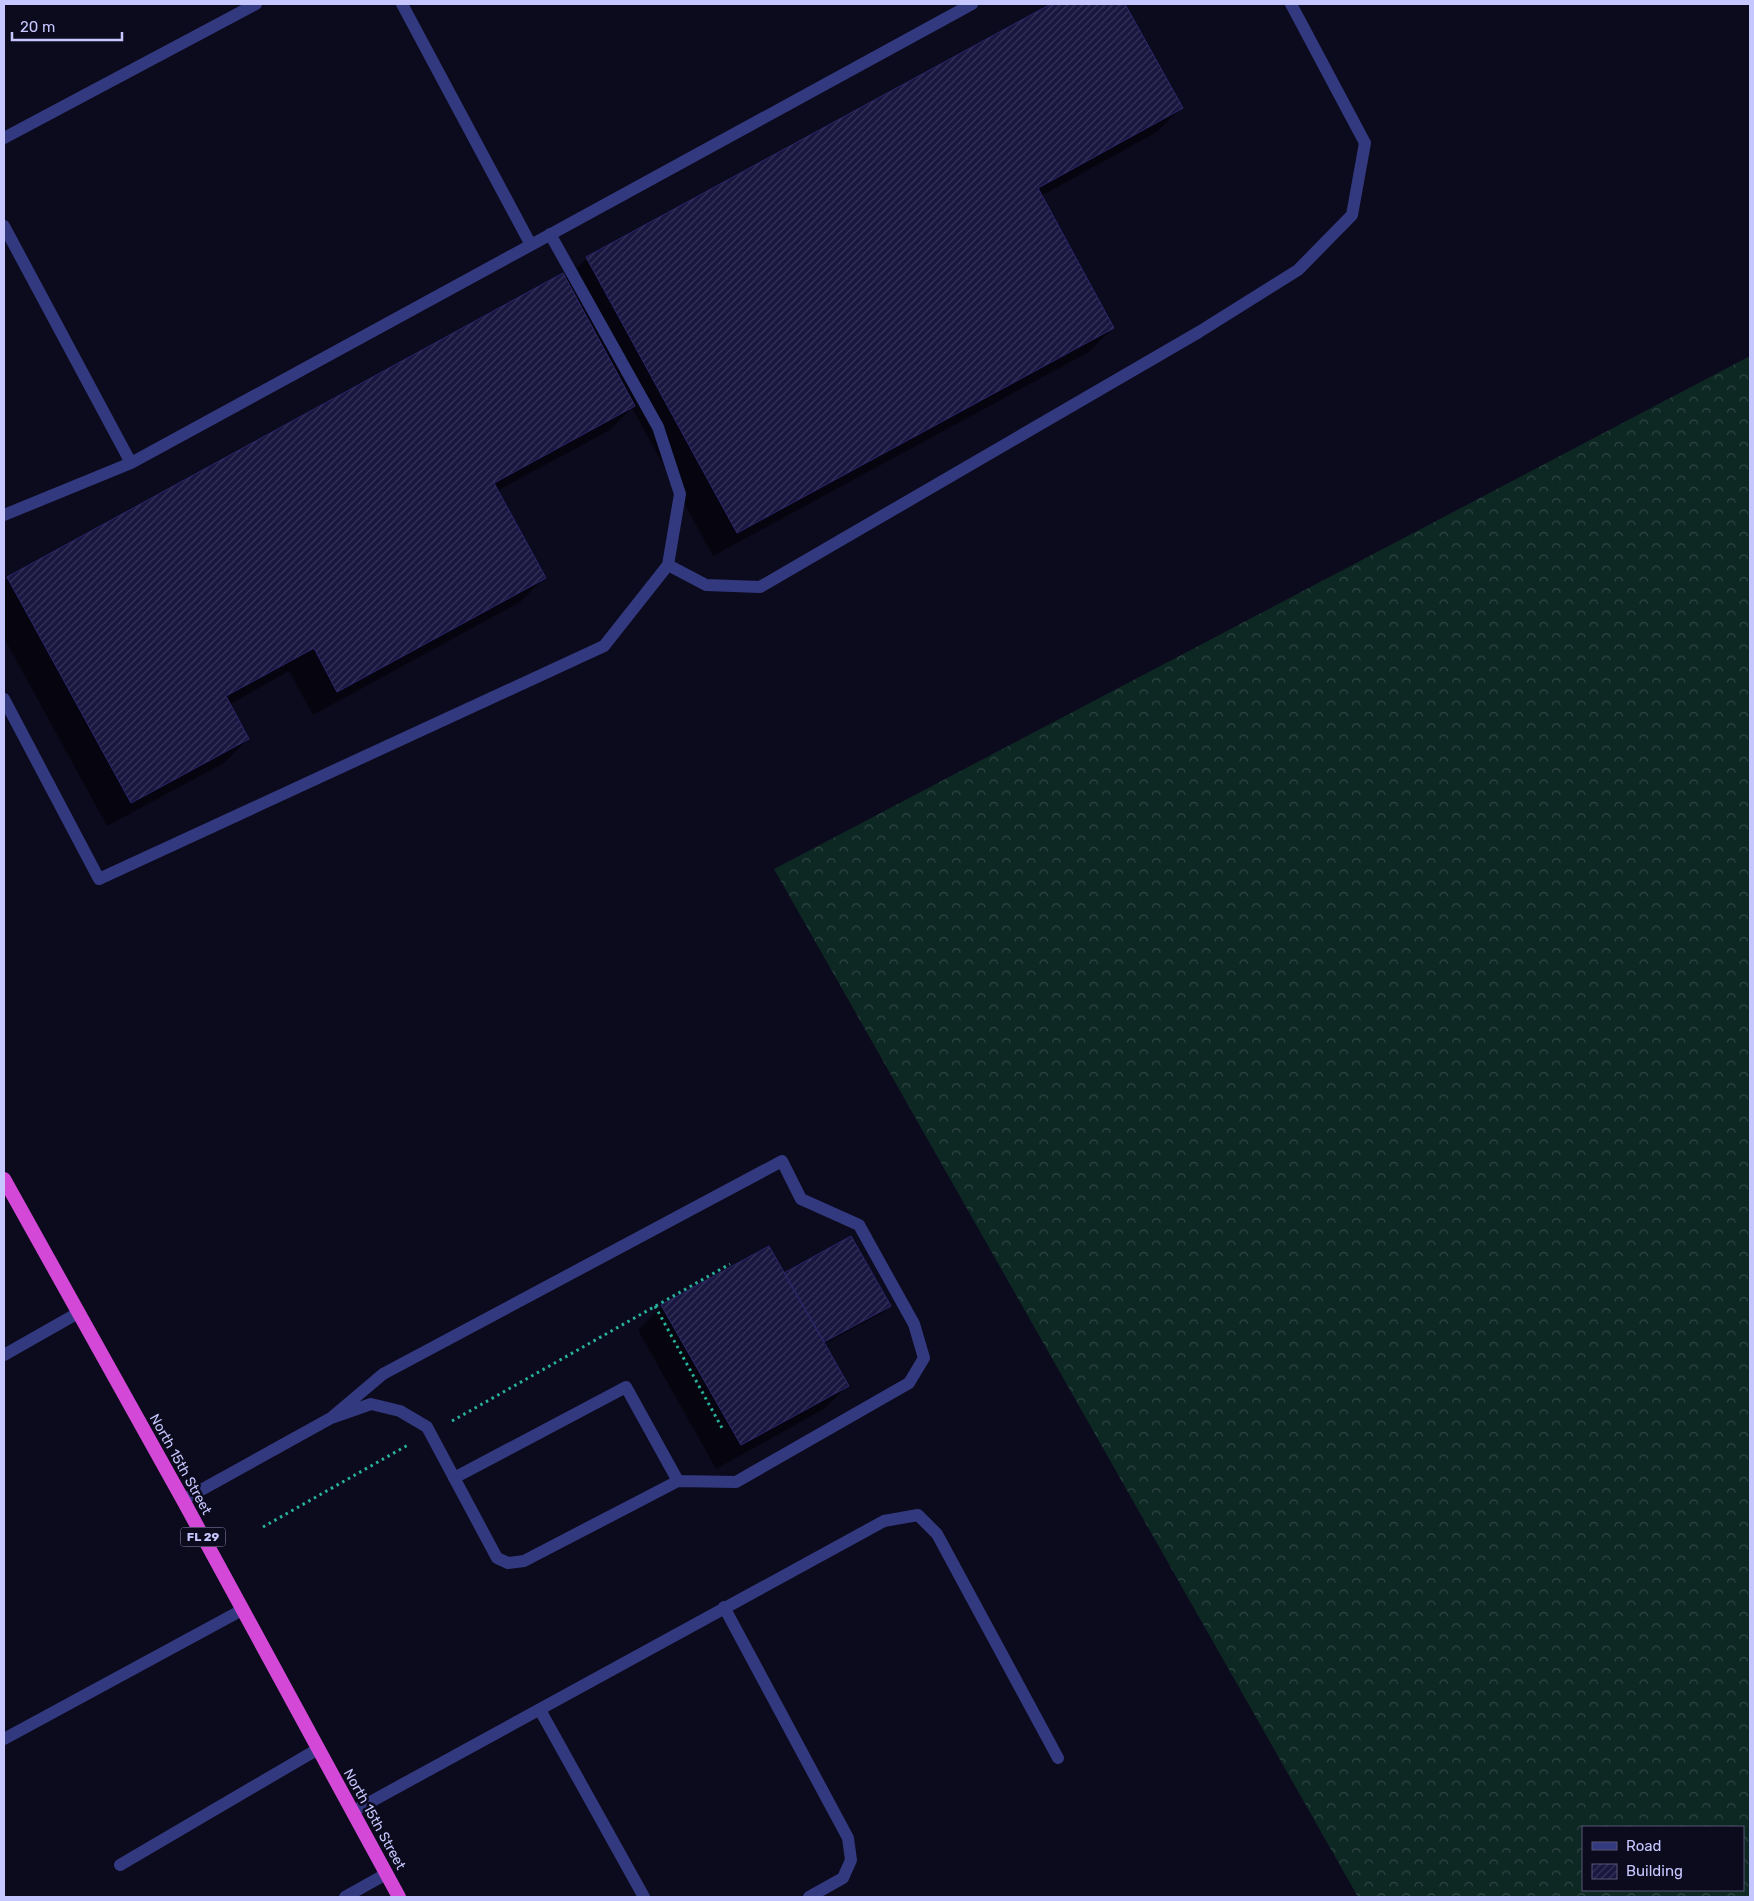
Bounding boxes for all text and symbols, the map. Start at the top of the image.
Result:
scale bar [12,10,122,42]
text: 20 m [20,18,55,36]
street label: North 15th Street [146,1411,216,1518]
road number: FL 29 [180,1528,226,1546]
street label: North 15th Street [340,1766,410,1873]
legend [1582,1826,1744,1891]
text: Road [1626,1837,1662,1855]
text: Building [1626,1862,1683,1880]

